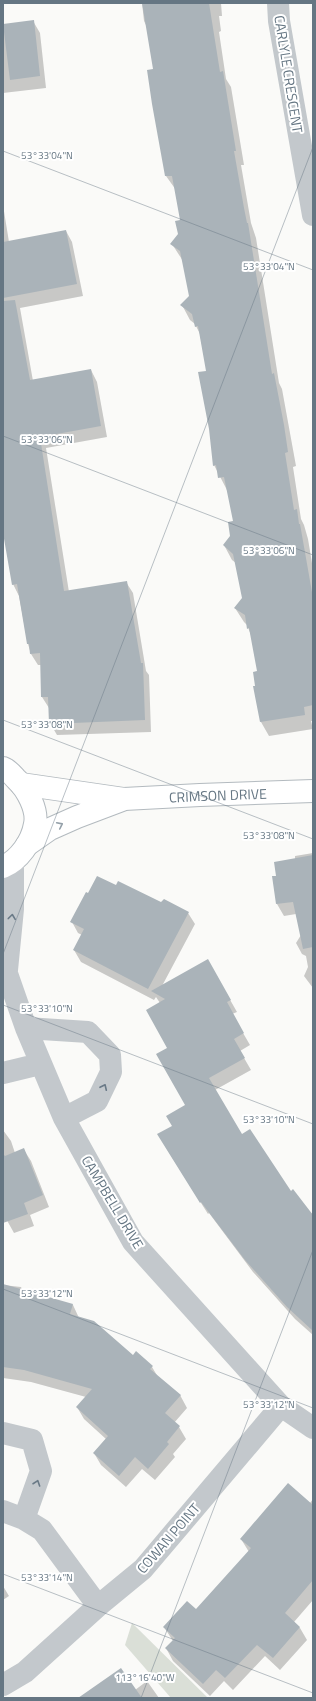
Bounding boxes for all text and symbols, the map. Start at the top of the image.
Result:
street label: CARLYLE CRESCENT [269,14,309,135]
text: 53°33'04"N [21,148,73,163]
text: 53°33'04"N [243,259,295,274]
text: 53°33'06"N [21,432,73,447]
text: 53°33'06"N [243,543,295,558]
text: 53°33'08"N [21,717,73,732]
street label: CRIMSON DRIVE [168,782,267,807]
one-way arrow [56,822,64,830]
text: 53°33'08"N [243,828,295,843]
one-way arrow [7,914,16,920]
text: 53°33'10"N [21,1001,73,1016]
one-way arrow [99,1083,107,1091]
text: 53°33'10"N [243,1112,295,1127]
street label: CAMPBELL DRIVE [77,1151,149,1253]
text: 53°33'12"N [21,1286,73,1301]
text: 53°33'12"N [243,1397,295,1412]
one-way arrow [32,1479,41,1486]
street label: COWAN POINT [131,1498,205,1578]
text: 53°33'14"N [21,1570,73,1585]
text: 113°16'40"W [115,1670,175,1685]

